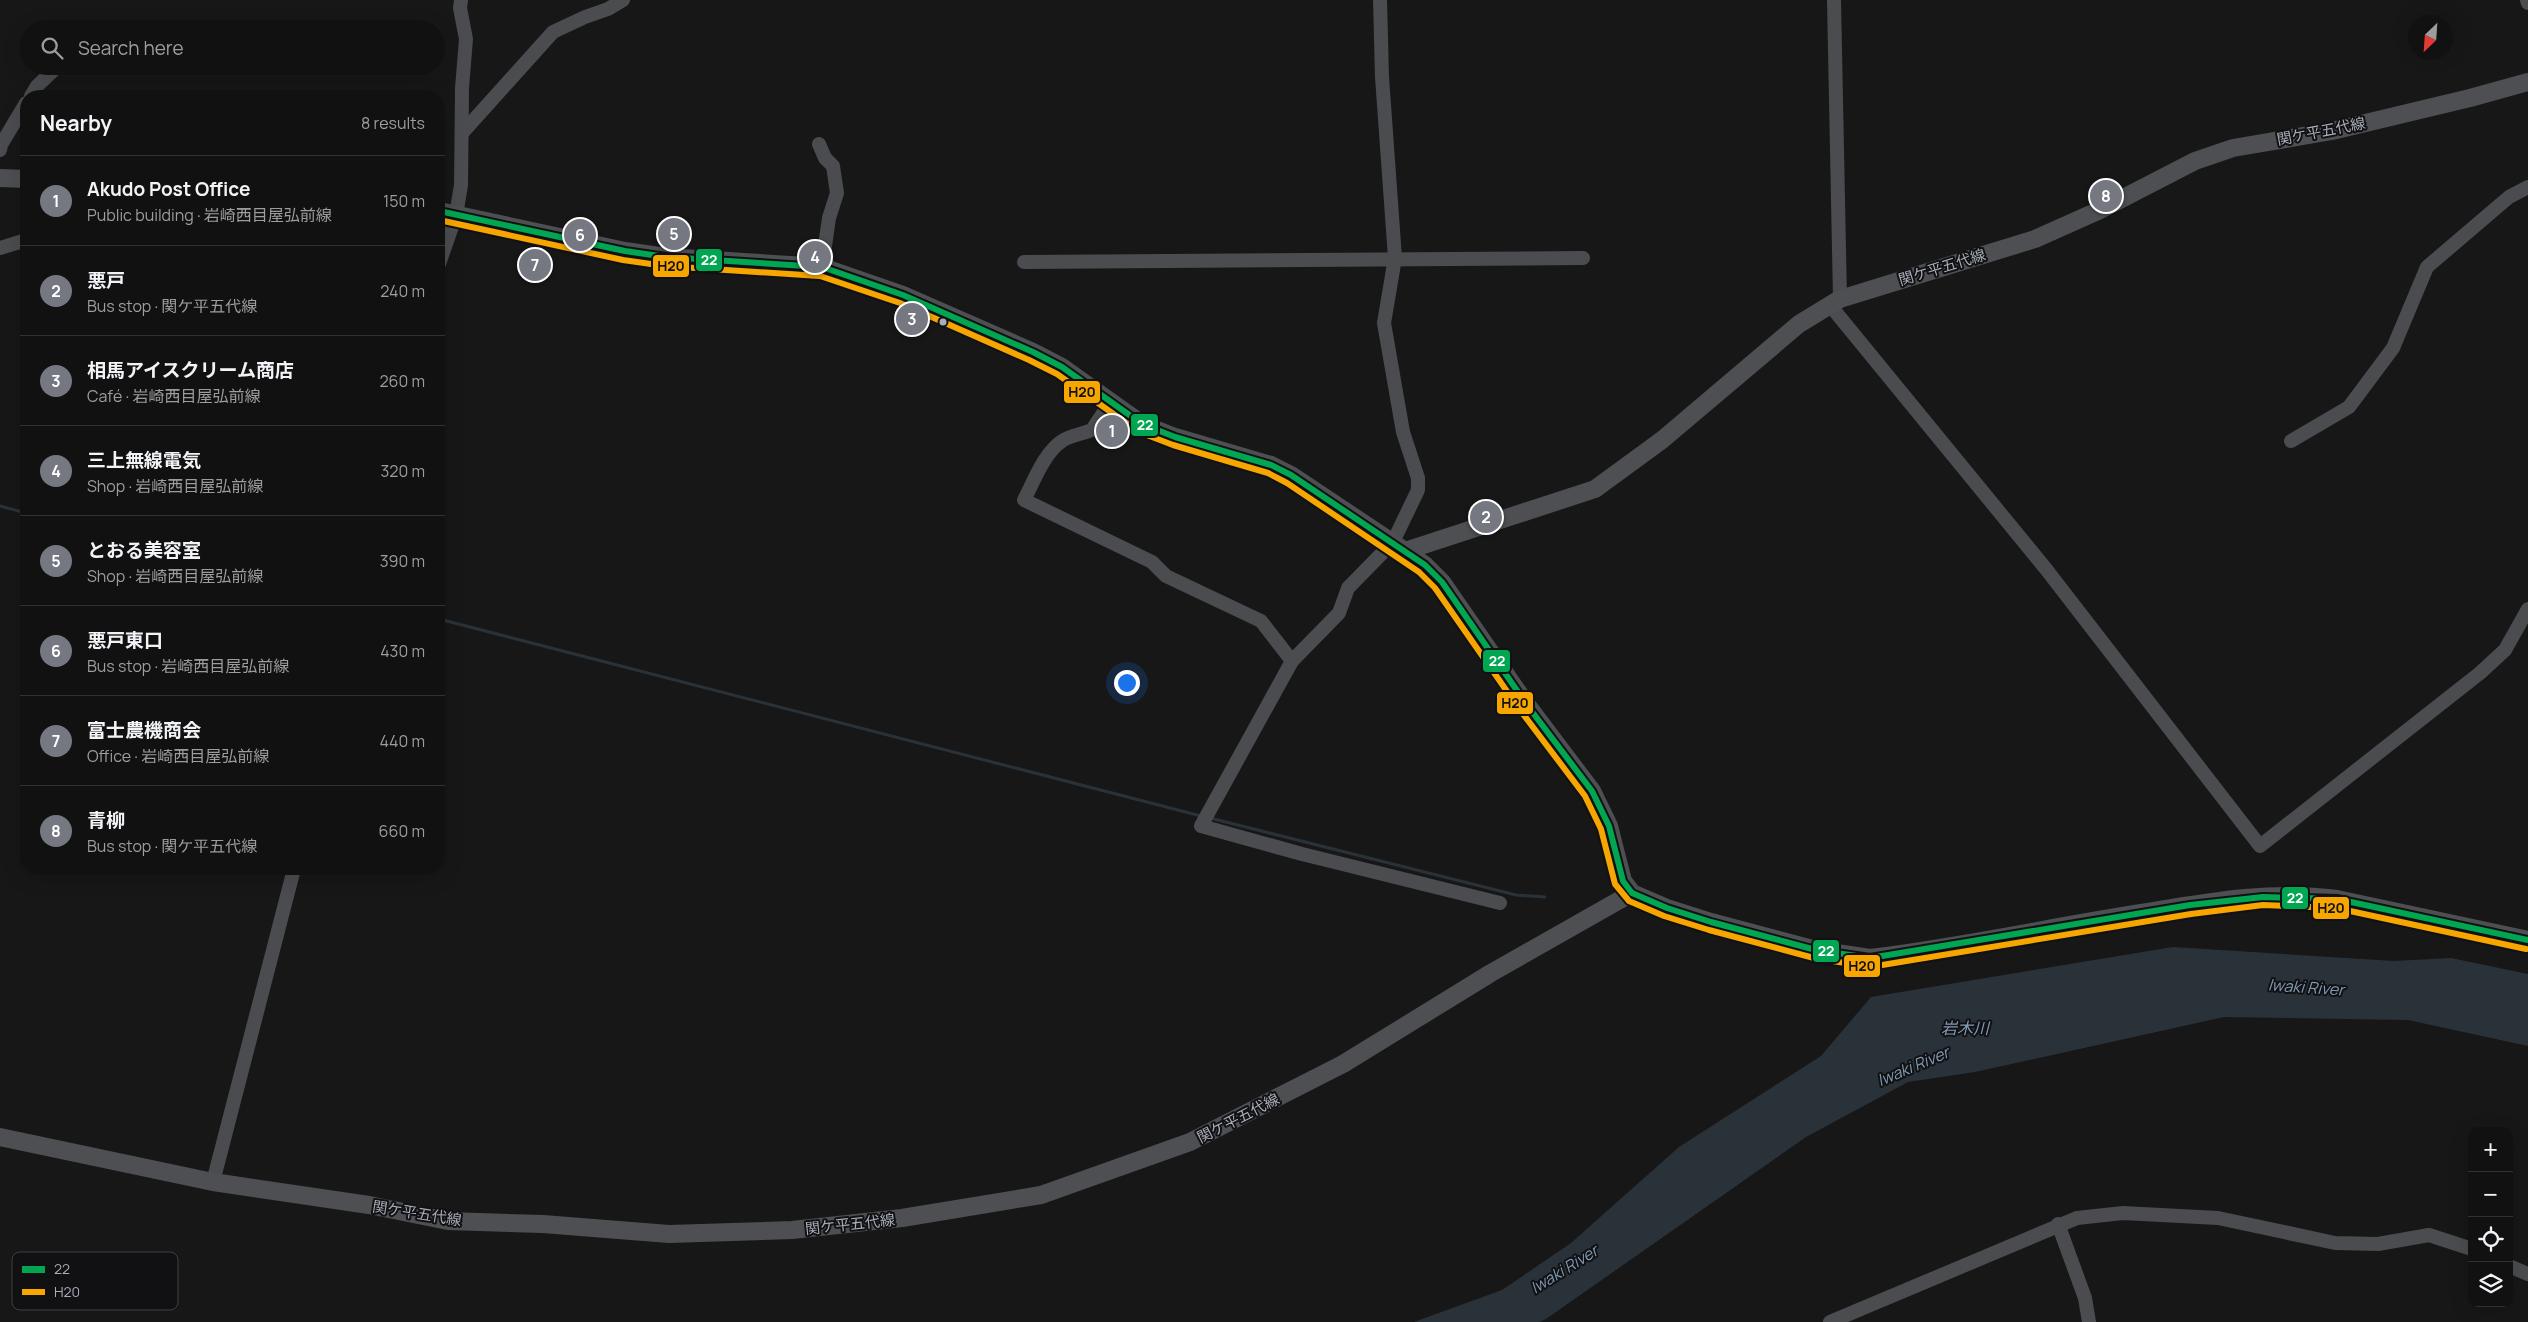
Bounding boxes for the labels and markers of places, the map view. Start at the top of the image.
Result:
pin: 8 [2090,177,2122,215]
pin: 5 [658,215,690,253]
pin: 6 [564,216,596,254]
pin: 4 [799,238,831,276]
pin: 7 [519,246,551,284]
pin: 3 [896,300,928,338]
unlabelled marker [938,317,948,327]
pin: 1 [1096,412,1128,450]
pin: 2 [1470,498,1502,536]

